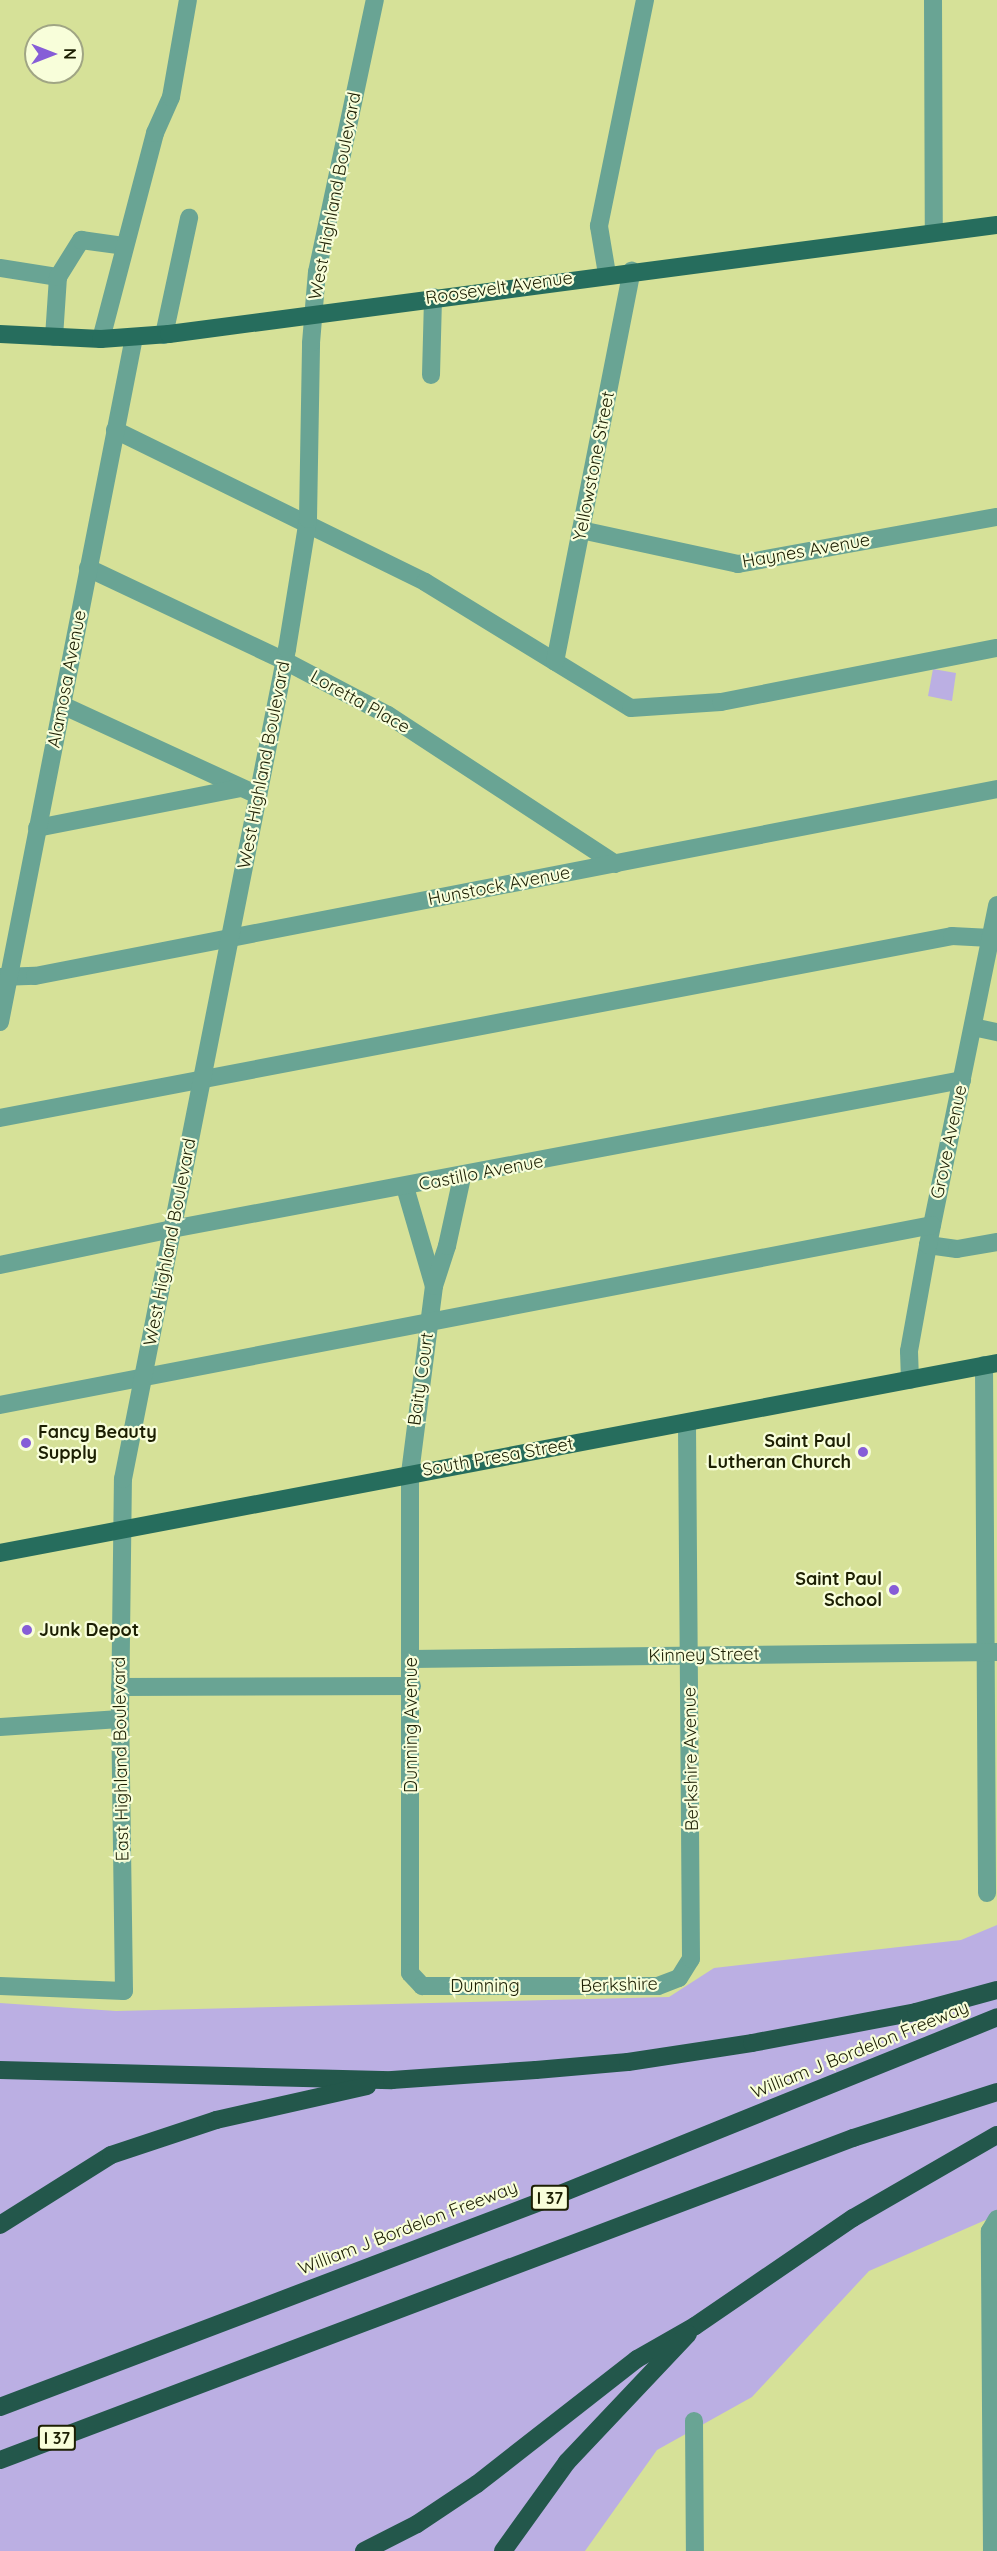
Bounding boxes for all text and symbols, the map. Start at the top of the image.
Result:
north arrow [24,24,84,84]
text: N [60,48,80,60]
street label: West Highland Boulevard [304,90,366,302]
street label: Roosevelt Avenue [424,267,574,309]
street label: Yellowstone Street [569,389,619,543]
street label: Haynes Avenue [740,529,872,573]
street label: Alamosa Avenue [43,608,91,750]
street label: West Highland Boulevard [233,659,295,871]
street label: Loretta Place [306,666,414,738]
street label: Hunstock Avenue [426,862,572,910]
street label: Grove Avenue [926,1083,972,1201]
street label: West Highland Boulevard [139,1136,201,1348]
street label: Castillo Avenue [417,1150,545,1196]
street label: Baity Court [404,1331,438,1427]
place label: Fancy Beauty Supply [38,1422,157,1464]
place label: Saint Paul Lutheran Church [707,1431,851,1474]
street label: South Presa Street [421,1433,575,1481]
marker: Fancy Beauty Supply [19,1436,33,1450]
marker: Saint Paul Lutheran Church [856,1445,870,1459]
place label: Saint Paul School [795,1569,882,1612]
marker: Saint Paul School [887,1583,901,1597]
place label: Junk Depot [39,1619,139,1641]
marker: Junk Depot [20,1623,34,1637]
street label: Kinney Street [648,1643,760,1667]
street label: East Highland Boulevard [108,1656,134,1862]
street label: Dunning Avenue [400,1657,422,1793]
street label: Berkshire Avenue [679,1687,703,1831]
street label: Berkshire [580,1973,658,1997]
street label: Dunning [450,1975,520,1997]
street label: William J Bordelon Freeway [748,1996,972,2104]
street label: William J Bordelon Freeway [295,2176,521,2280]
road number: I 37 [530,2185,570,2211]
road number: I 37 [38,2425,76,2451]

